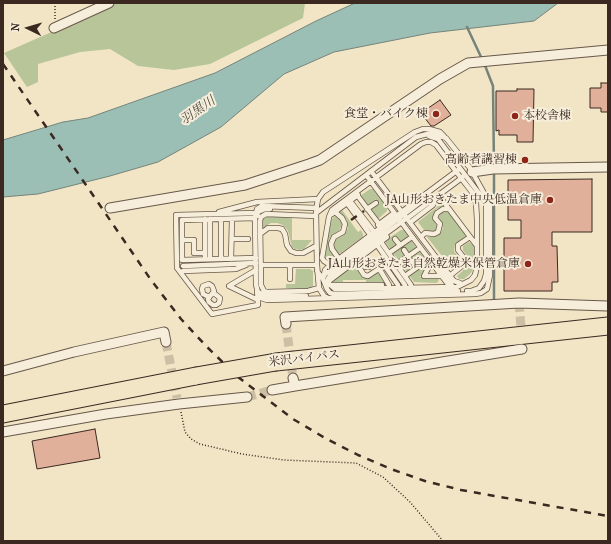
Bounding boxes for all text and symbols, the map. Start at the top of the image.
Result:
north arrow [8,8,48,48]
text: N [9,22,22,32]
water label: 羽黒川 [178,93,218,129]
place label: 食堂・バイク棟 [344,107,428,121]
marker: 食堂・バイク棟 [431,109,441,119]
place label: 本校舎棟 [523,109,571,123]
marker: 本校舎棟 [510,111,520,121]
place label: 高齢者講習棟 [445,153,517,167]
marker: 高齢者講習棟 [520,155,530,165]
place label: JA山形おきたま中央低温倉庫 [386,193,542,207]
marker: JA山形おきたま中央低温倉庫 [545,195,555,205]
place label: JA山形おきたま自然乾燥米保管倉庫 [328,257,520,271]
marker: JA山形おきたま自然乾燥米保管倉庫 [523,259,533,269]
street label: 米沢バイパス [267,347,341,371]

